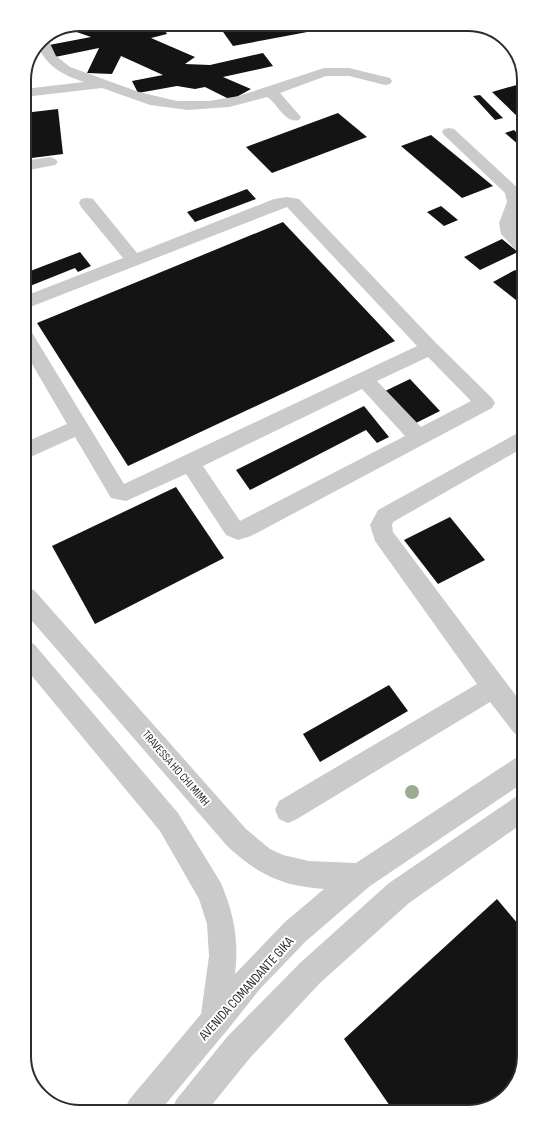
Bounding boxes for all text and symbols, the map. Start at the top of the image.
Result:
street label: TRAVESSA HO CHI MIMH [139,727,213,809]
street label: AVENIDA COMANDANTE GIKA [195,932,298,1044]

